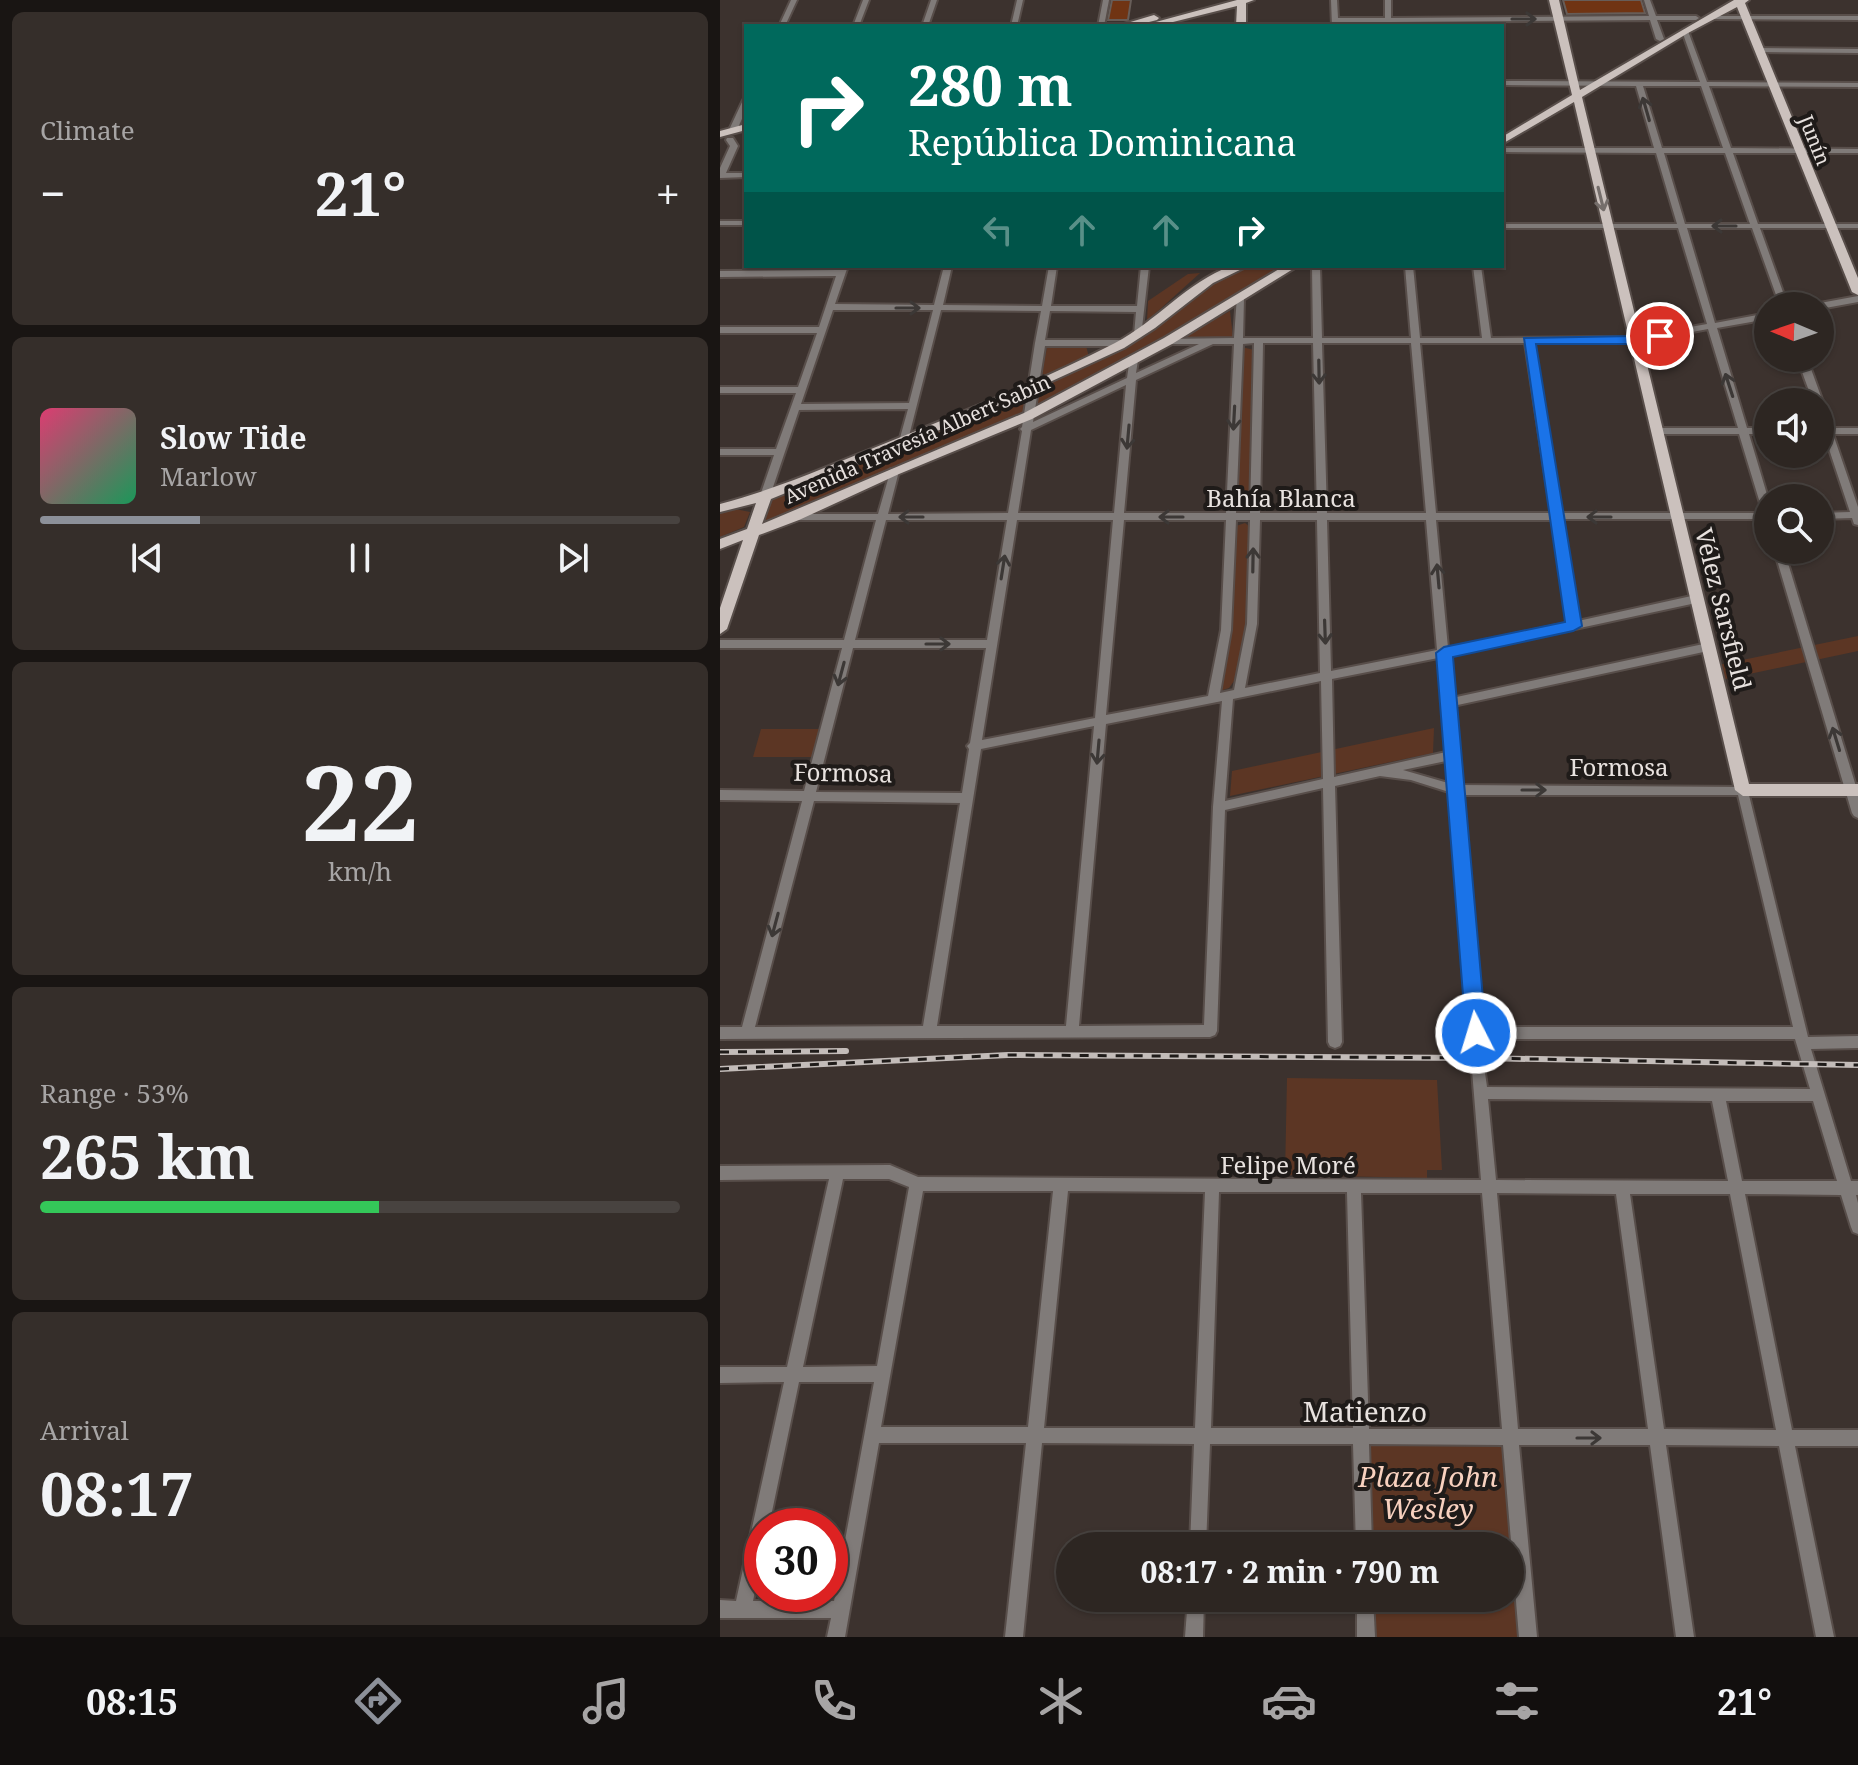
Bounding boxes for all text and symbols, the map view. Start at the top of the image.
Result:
one-way arrow [1510,11,1537,27]
text: 280 m [908,46,1073,122]
icon: right [776,56,880,160]
one-way arrow [1638,97,1653,123]
street label: Junín [1792,110,1837,169]
text: Climate [40,112,135,148]
text: República Dominicana [908,118,1297,167]
text: 21° [315,152,406,234]
text: − [40,163,65,223]
text: + [655,163,680,223]
one-way arrow [1594,185,1609,211]
icon: left [976,208,1020,252]
icon: ahead [1060,208,1104,252]
icon: ahead [1144,208,1188,252]
icon: right [1228,208,1272,252]
one-way arrow [1711,218,1738,234]
north arrow [1754,292,1834,372]
map controls [1754,292,1834,564]
one-way arrow [894,300,921,316]
pin [1626,302,1694,370]
icon: arrive [1638,314,1682,358]
one-way arrow [1311,358,1326,385]
street label: Avenida Travesía Albert Sabin [780,368,1054,510]
one-way arrow [1721,373,1736,398]
button: sound [1754,388,1834,468]
one-way arrow [1226,404,1241,431]
text: Slow Tide [160,417,307,458]
one-way arrow [1120,423,1135,450]
text: Marlow [160,458,257,494]
street label: Bahía Blanca [1206,481,1356,514]
button: search [1754,484,1834,564]
one-way arrow [898,509,925,525]
one-way arrow [1158,509,1185,525]
one-way arrow [1586,509,1613,525]
street label: Vélez Sarsfield [1688,524,1760,694]
icon: previous [125,536,169,580]
icon: pause [338,536,382,580]
icon: next [551,536,595,580]
one-way arrow [1246,547,1261,574]
one-way arrow [996,554,1011,580]
one-way arrow [1430,563,1445,589]
one-way arrow [1318,618,1333,645]
one-way arrow [924,636,951,652]
one-way arrow [833,660,848,686]
one-way arrow [1828,726,1843,752]
text: 22 [301,730,419,871]
one-way arrow [1090,738,1105,765]
street label: Formosa [1569,750,1669,783]
street label: Formosa [793,755,893,789]
one-way arrow [1520,782,1547,798]
text: km/h [328,853,392,889]
one-way arrow [767,912,782,938]
position arrow [1434,991,1518,1075]
text: Range · 53% [40,1075,189,1111]
text: 265 km [40,1115,255,1197]
street label: Felipe Moré [1220,1148,1356,1181]
street label: Matienzo [1303,1392,1427,1430]
text: Arrival [40,1412,129,1448]
one-way arrow [1575,1430,1602,1446]
text: 08:17 [40,1452,194,1534]
park label: Plaza John Wesley [1357,1457,1498,1527]
speed limit sign: 30 [744,1508,848,1612]
text: 08:17 · 2 min · 790 m [1141,1551,1439,1592]
icon: directions [350,1673,406,1729]
icon: music [578,1673,634,1729]
icon: phone [806,1673,862,1729]
icon: climate [1033,1673,1089,1729]
icon: car [1261,1673,1317,1729]
icon: filters [1489,1673,1545,1729]
text: 08:15 [86,1677,178,1726]
text: 21° [1717,1677,1772,1726]

